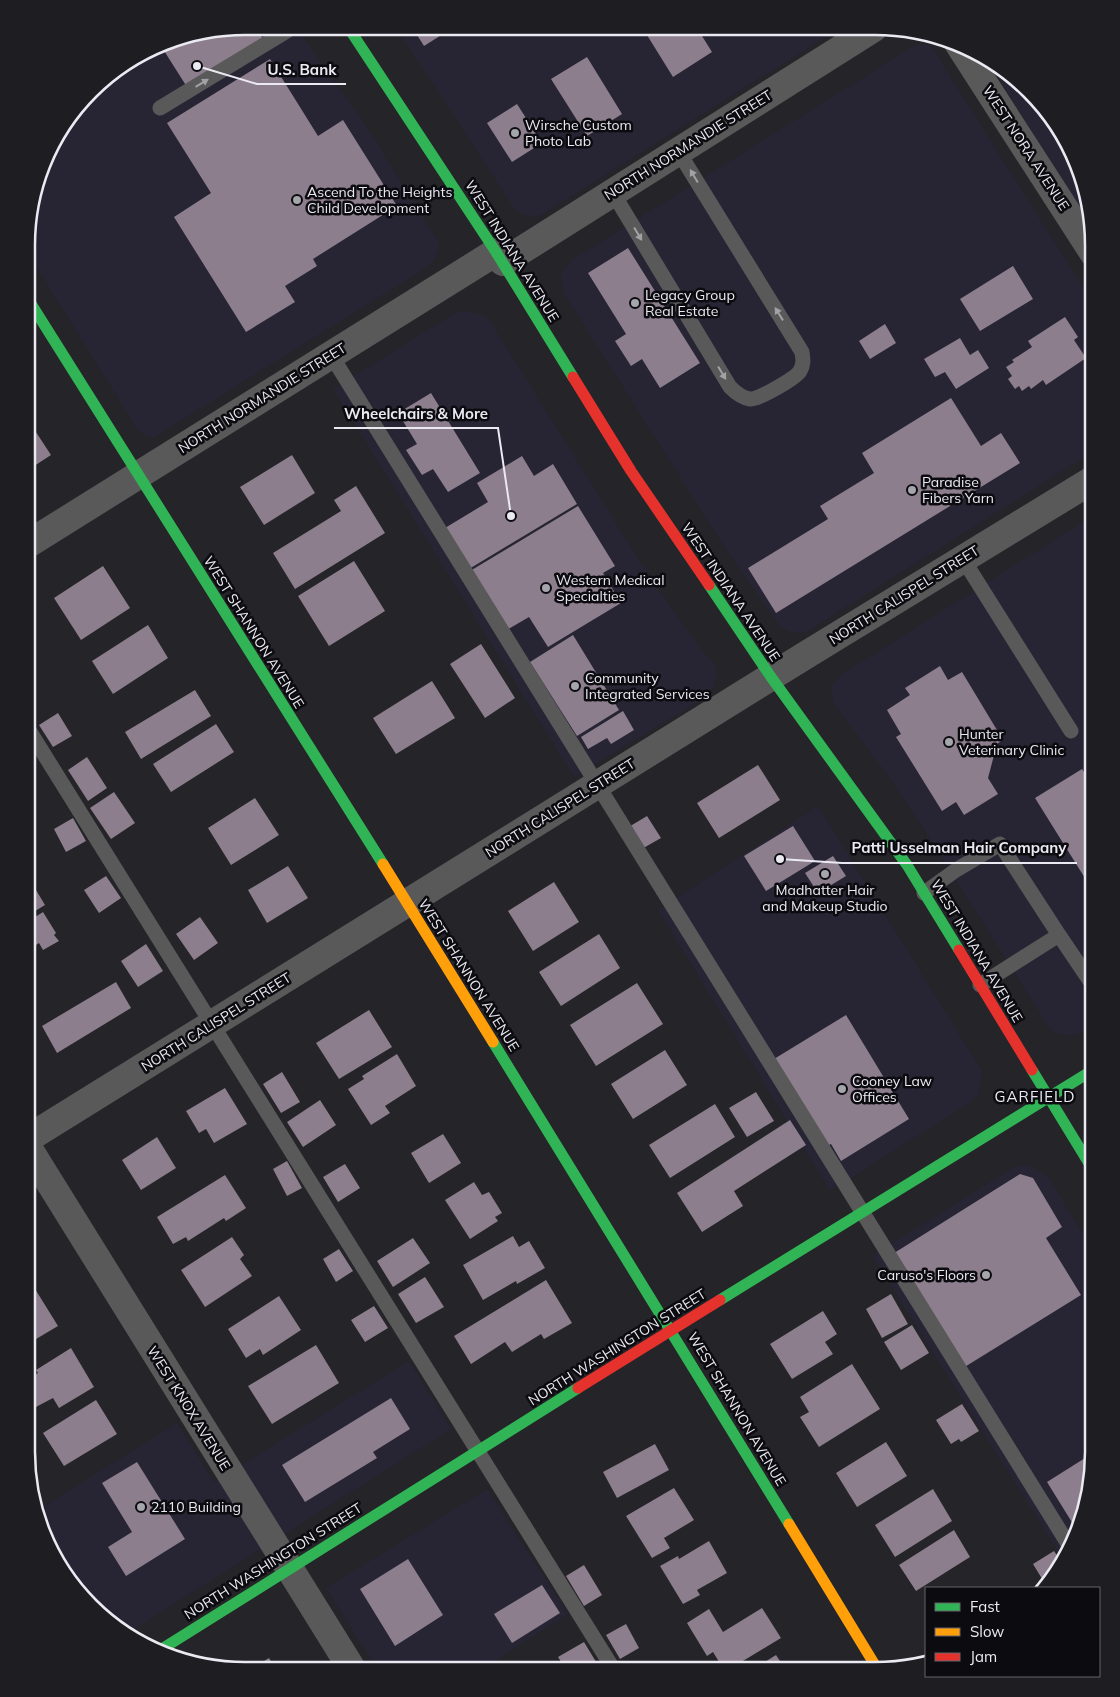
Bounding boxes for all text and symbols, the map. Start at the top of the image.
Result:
callout: U.S. Bank [257,54,346,84]
text: U.S. Bank [267,60,337,79]
one-way arrow [195,78,208,88]
street label: WEST NORA AVENUE [979,82,1073,214]
street label: NORTH NORMANDIE STREET [601,86,776,204]
place label: Wirsche Custom Photo Lab [525,116,632,150]
marker: Wirsche Custom Photo Lab [509,127,521,139]
one-way arrow [689,170,698,183]
street label: WEST INDIANA AVENUE [461,177,563,325]
place label: Ascend To the Heights Child Development [307,183,452,217]
marker: Ascend To the Heights Child Development [291,194,303,206]
one-way arrow [633,228,642,241]
place label: Legacy Group Real Estate [645,286,735,320]
marker: Legacy Group Real Estate [629,297,641,309]
one-way arrow [775,308,784,321]
street label: NORTH NORMANDIE STREET [175,339,350,457]
one-way arrow [717,367,726,380]
callout: Wheelchairs & More [334,398,498,428]
text: Wheelchairs & More [344,404,488,423]
place label: Paradise Fibers Yarn [922,473,994,507]
marker: Paradise Fibers Yarn [906,484,918,496]
street label: WEST INDIANA AVENUE [678,519,784,665]
street label: NORTH CALISPEL STREET [826,541,983,649]
street label: WEST SHANNON AVENUE [200,552,308,712]
place label: Western Medical Specialties [556,571,665,605]
marker: Western Medical Specialties [540,582,552,594]
place label: Community Integrated Services [585,669,710,703]
marker: Community Integrated Services [569,680,581,692]
place label: Hunter Veterinary Clinic [959,725,1064,759]
marker: Hunter Veterinary Clinic [943,736,955,748]
street label: NORTH CALISPEL STREET [482,754,639,862]
callout: Patti Usselman Hair Company [842,833,1077,863]
text: Patti Usselman Hair Company [852,838,1067,857]
marker: Madhatter Hair and Makeup Studio [819,868,831,880]
street label: WEST INDIANA AVENUE [927,876,1027,1026]
place label: Madhatter Hair and Makeup Studio [762,881,888,915]
street label: WEST SHANNON AVENUE [415,895,523,1055]
street label: NORTH CALISPEL STREET [138,968,295,1076]
place label: Cooney Law Offices [852,1072,932,1106]
marker: Cooney Law Offices [836,1083,848,1095]
district label: GARFIELD [995,1087,1075,1106]
place label: Caruso's Floors [877,1266,976,1284]
marker: Caruso's Floors [980,1269,992,1281]
street label: NORTH WASHINGTON STREET [525,1284,710,1409]
street label: WEST SHANNON AVENUE [684,1329,790,1489]
street label: WEST KNOX AVENUE [143,1342,235,1474]
place label: 2110 Building [151,1498,241,1516]
street label: NORTH WASHINGTON STREET [181,1498,366,1623]
marker: 2110 Building [135,1501,147,1513]
legend [925,1587,1100,1677]
text: Fast [970,1597,1000,1616]
text: Slow [970,1622,1004,1641]
text: Jam [970,1647,997,1666]

